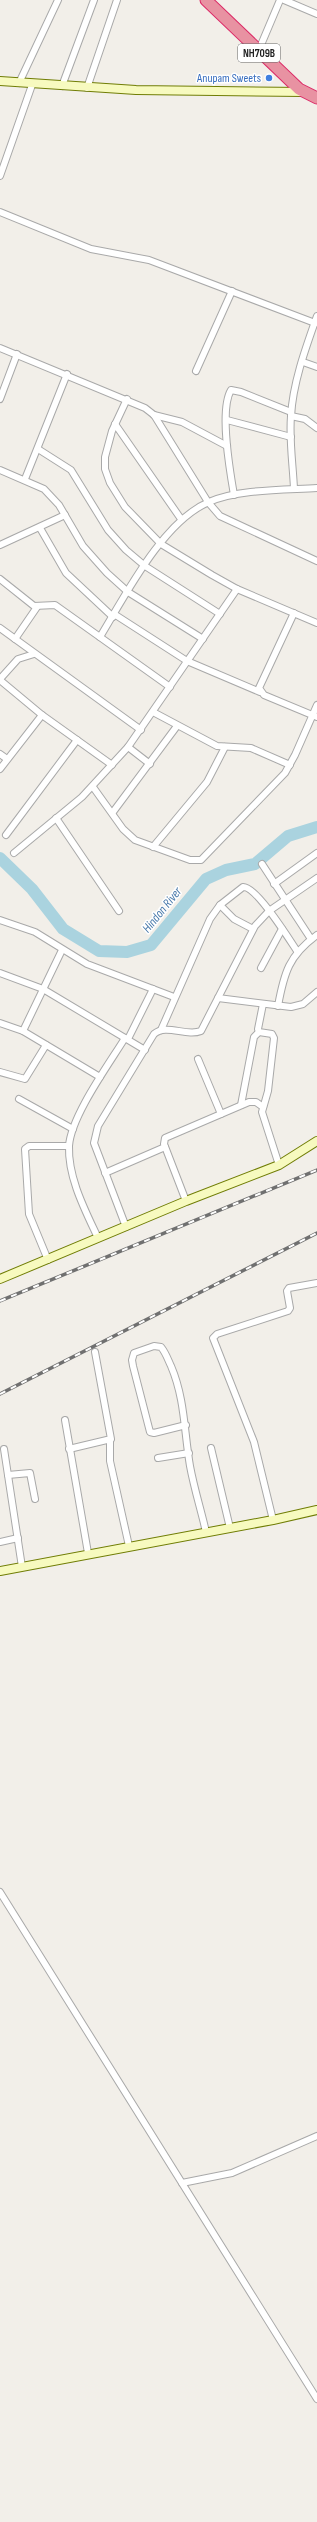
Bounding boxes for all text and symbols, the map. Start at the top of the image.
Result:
road number: NH709B [238,44,280,62]
place label: Anupam Sweets [196,71,261,86]
marker: Anupam Sweets [264,73,274,83]
water label: Hindon River [139,883,186,936]

